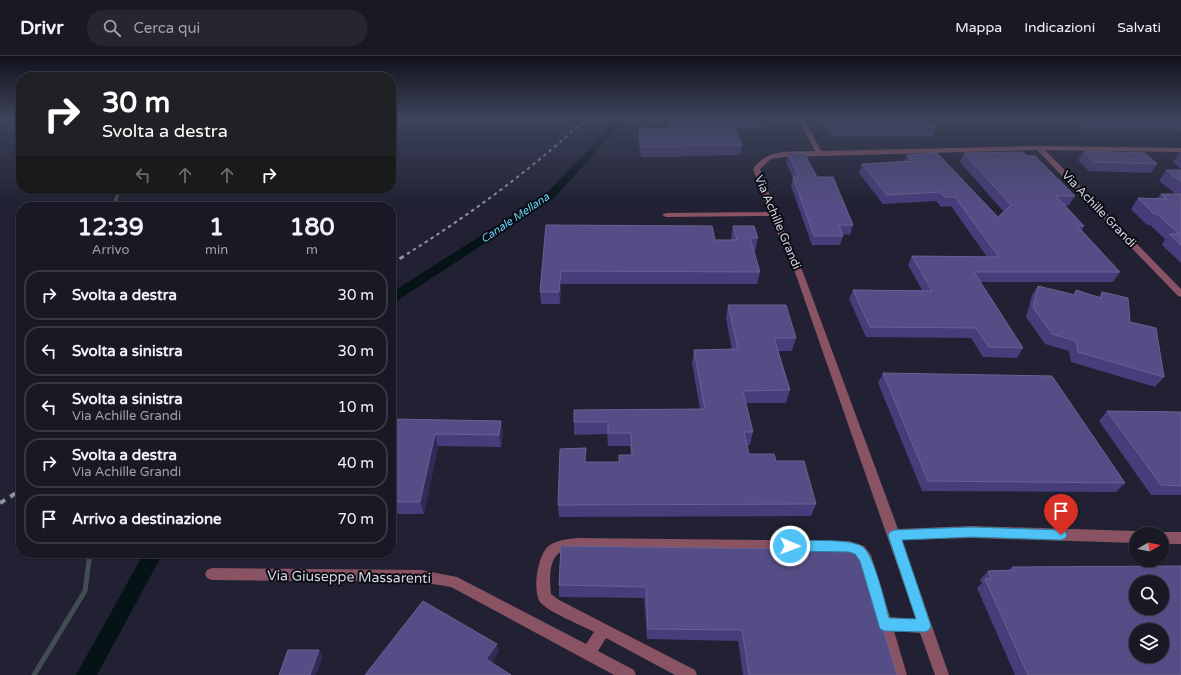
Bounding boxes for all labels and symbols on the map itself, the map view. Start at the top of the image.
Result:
street label: Via Achille Grandi [1059,168,1139,250]
street label: Via Achille Grandi [752,173,804,271]
water label: Canale Mellana [478,190,552,246]
pin [1044,494,1078,535]
position arrow [769,525,811,567]
north arrow [1129,527,1169,567]
street label: Via Giuseppe Massarenti [267,567,431,587]

